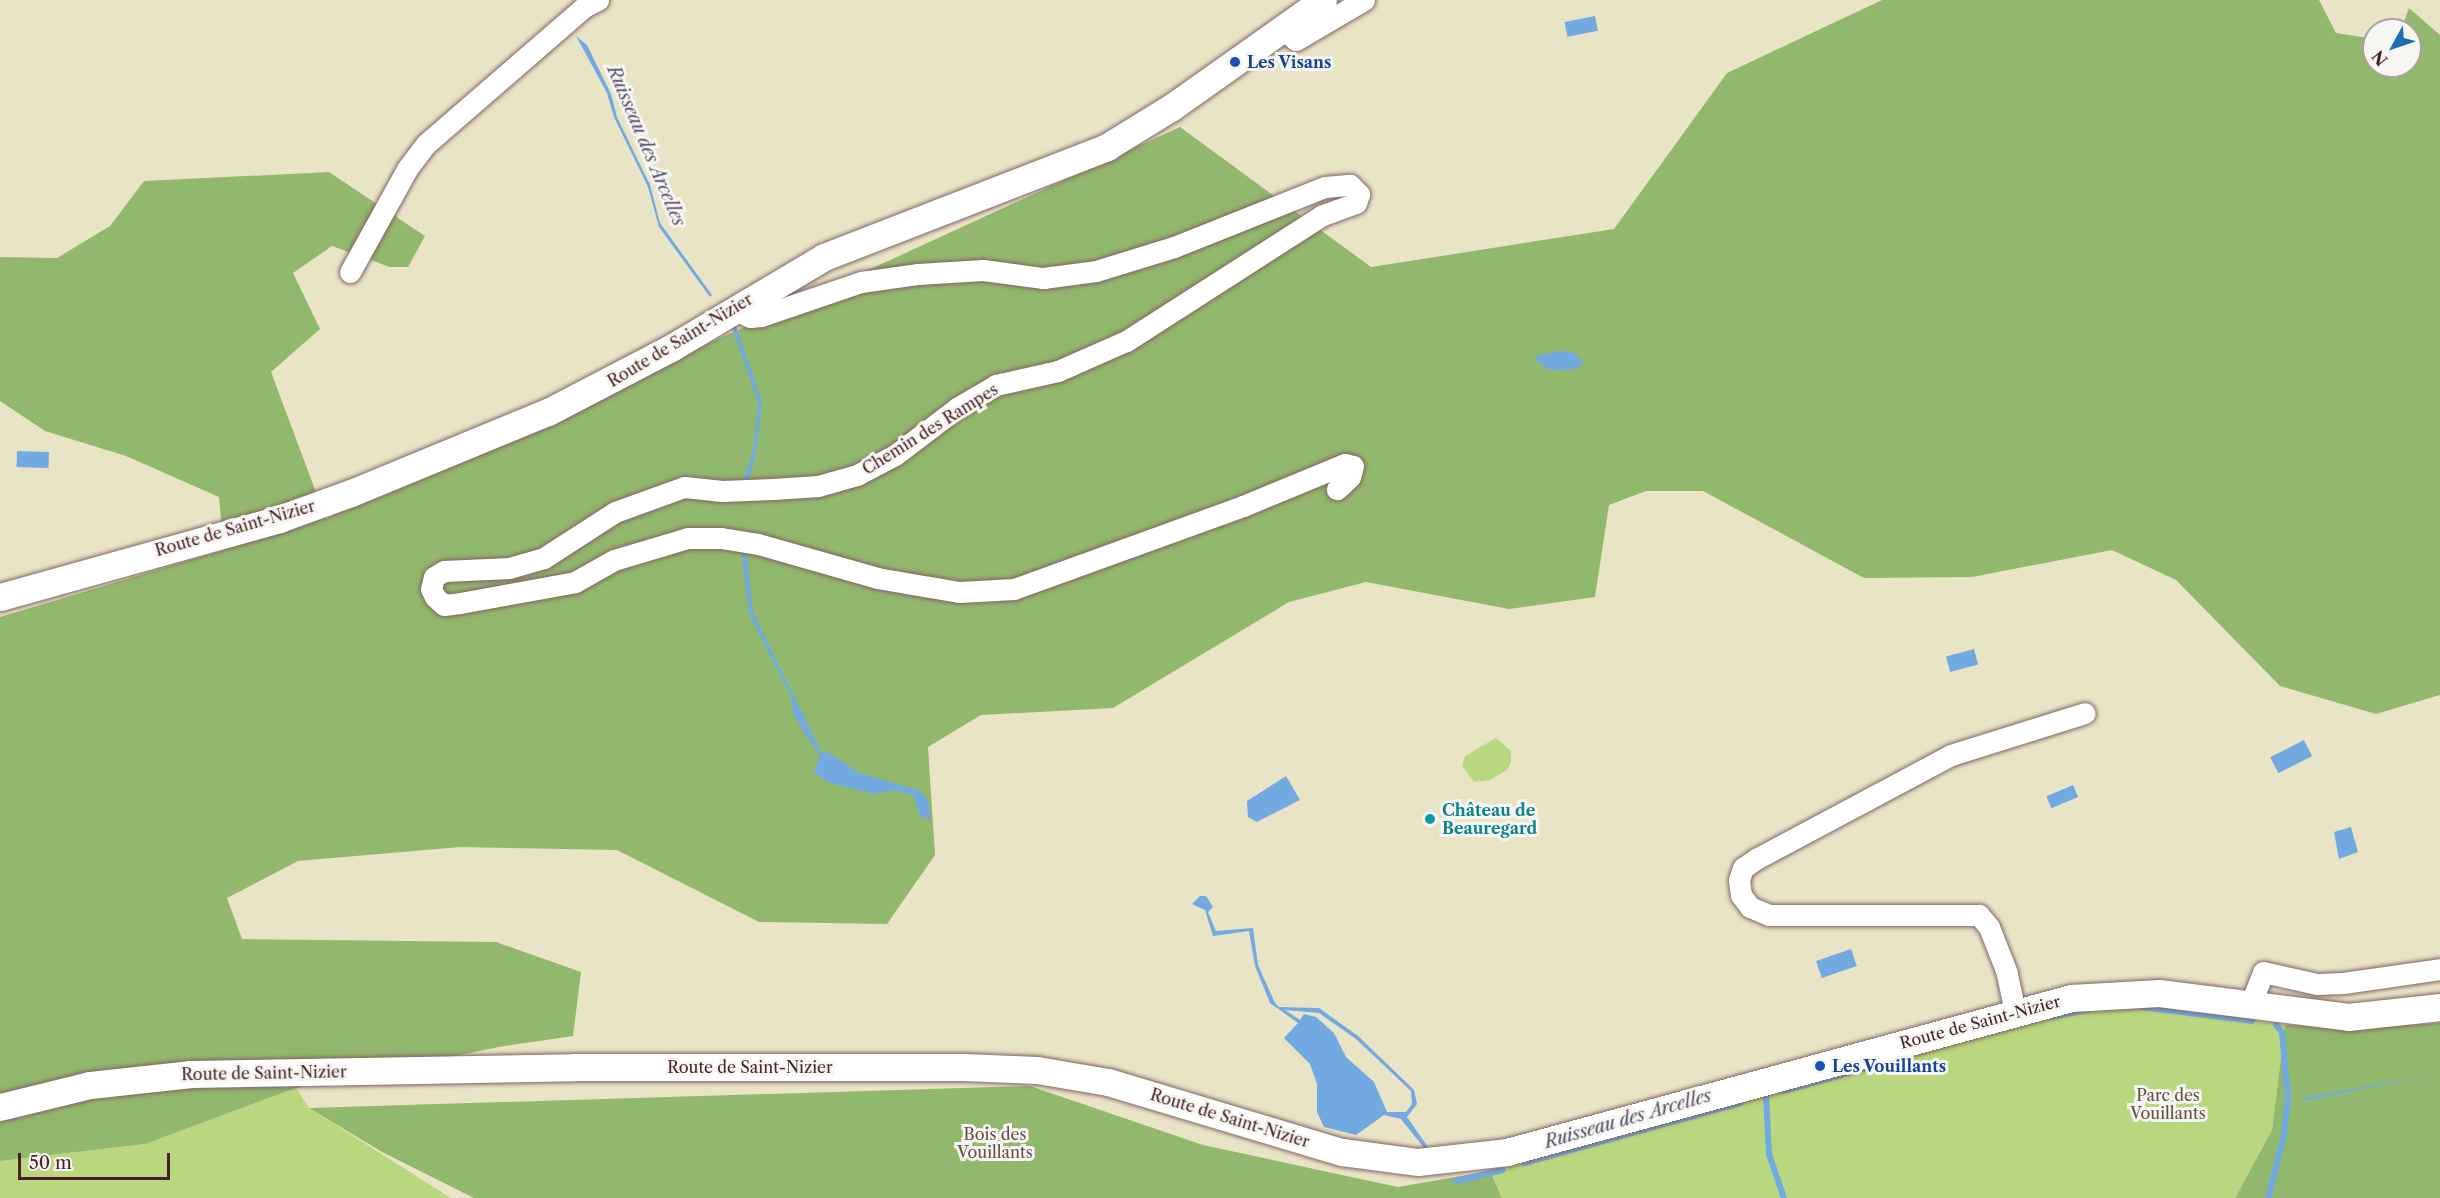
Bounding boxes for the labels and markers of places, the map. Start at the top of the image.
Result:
place label: Les Visans [1247,52,1332,72]
marker: Les Visans [1228,55,1242,69]
place label: Château de Beauregard [1442,800,1537,838]
marker: Château de Beauregard [1423,812,1437,826]
place label: Les Vouillants [1832,1056,1947,1076]
marker: Les Vouillants [1813,1059,1827,1073]

